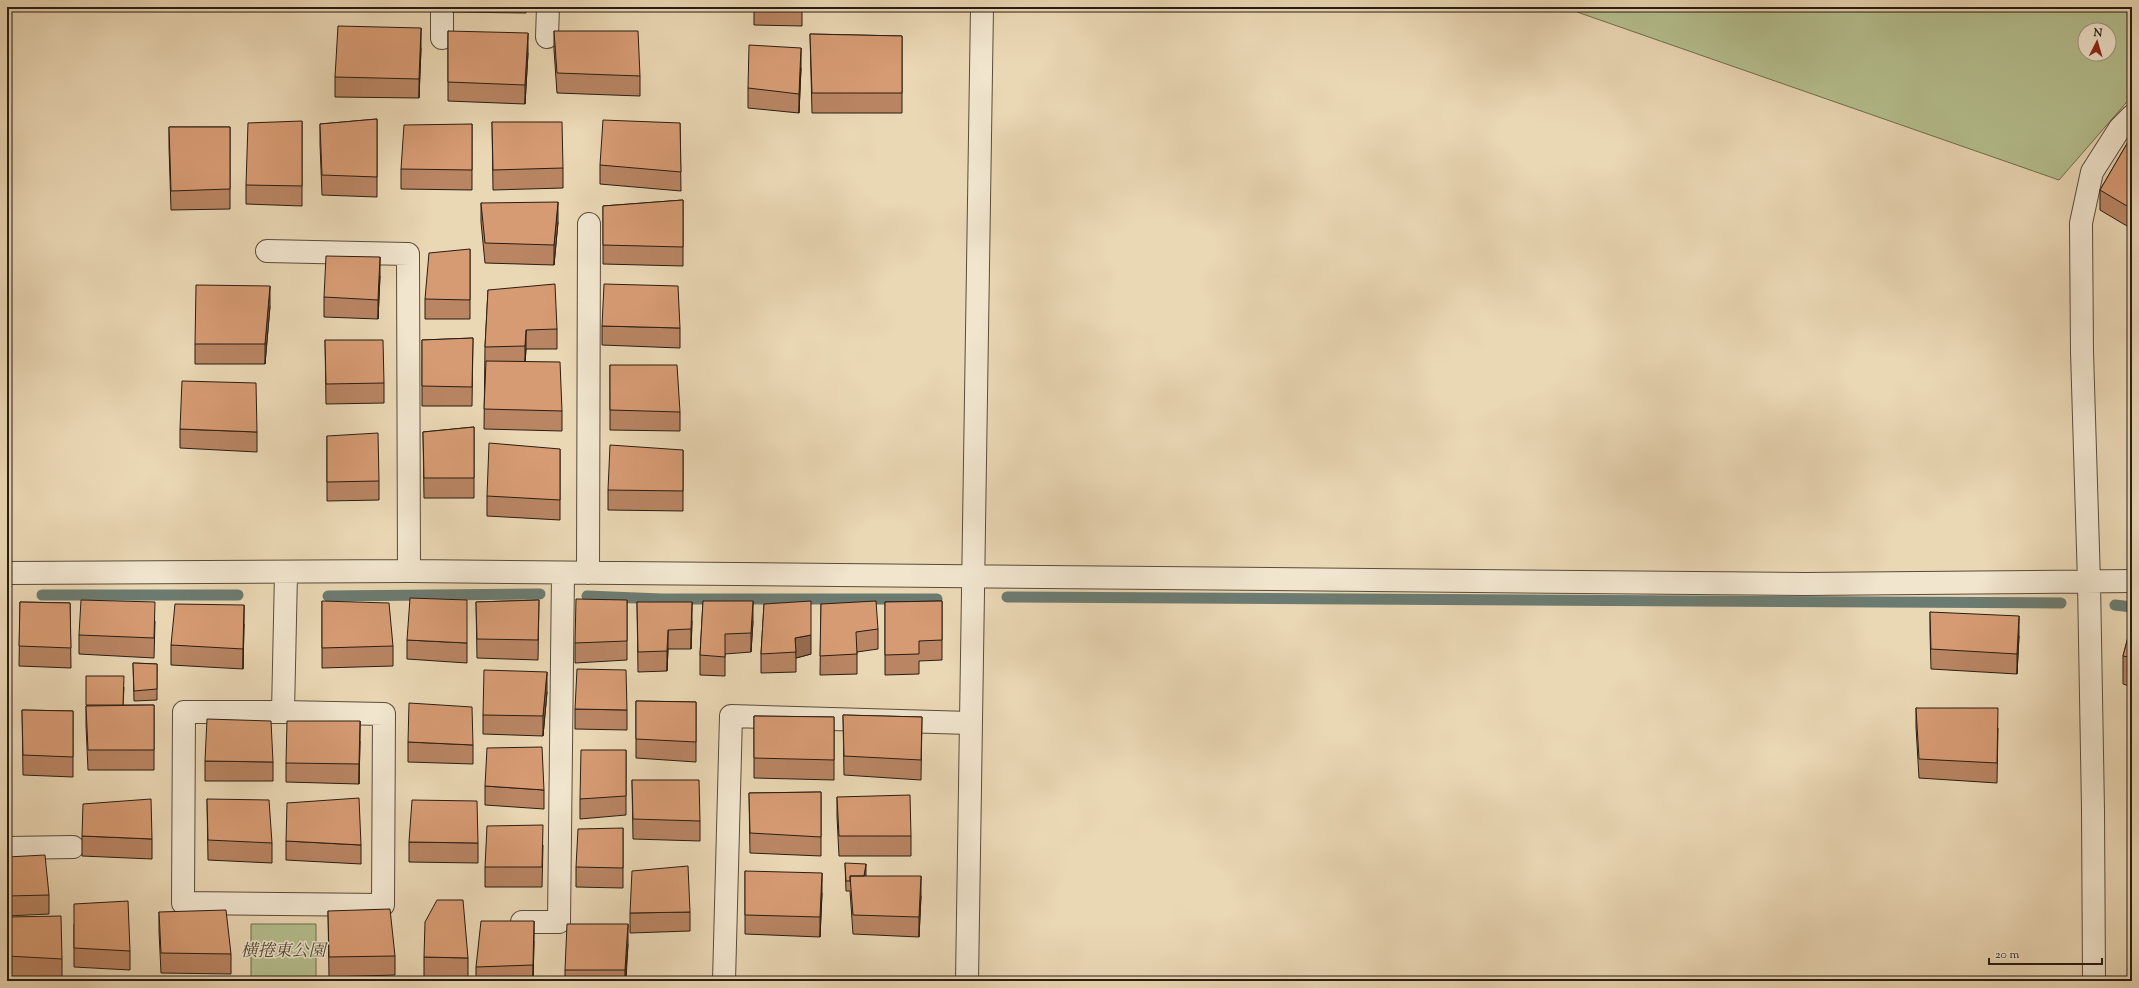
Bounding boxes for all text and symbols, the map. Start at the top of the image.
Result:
north arrow [2077,22,2117,62]
text: N [2092,25,2103,41]
park label: 横捲東公園 [241,940,328,964]
scale bar [1989,940,2102,966]
text: 20 m [1995,946,2020,964]

